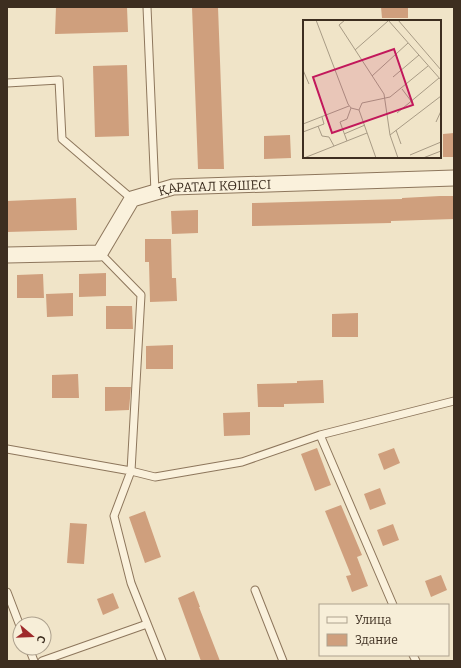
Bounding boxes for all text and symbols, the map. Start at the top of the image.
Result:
inset map [303,20,441,158]
street label: ҚАРАТАЛ КӨШЕСІ [156,177,271,199]
legend [319,604,449,656]
text: Улица [355,613,392,627]
north arrow [12,616,52,656]
text: Здание [355,633,398,647]
text: С [34,634,48,645]

